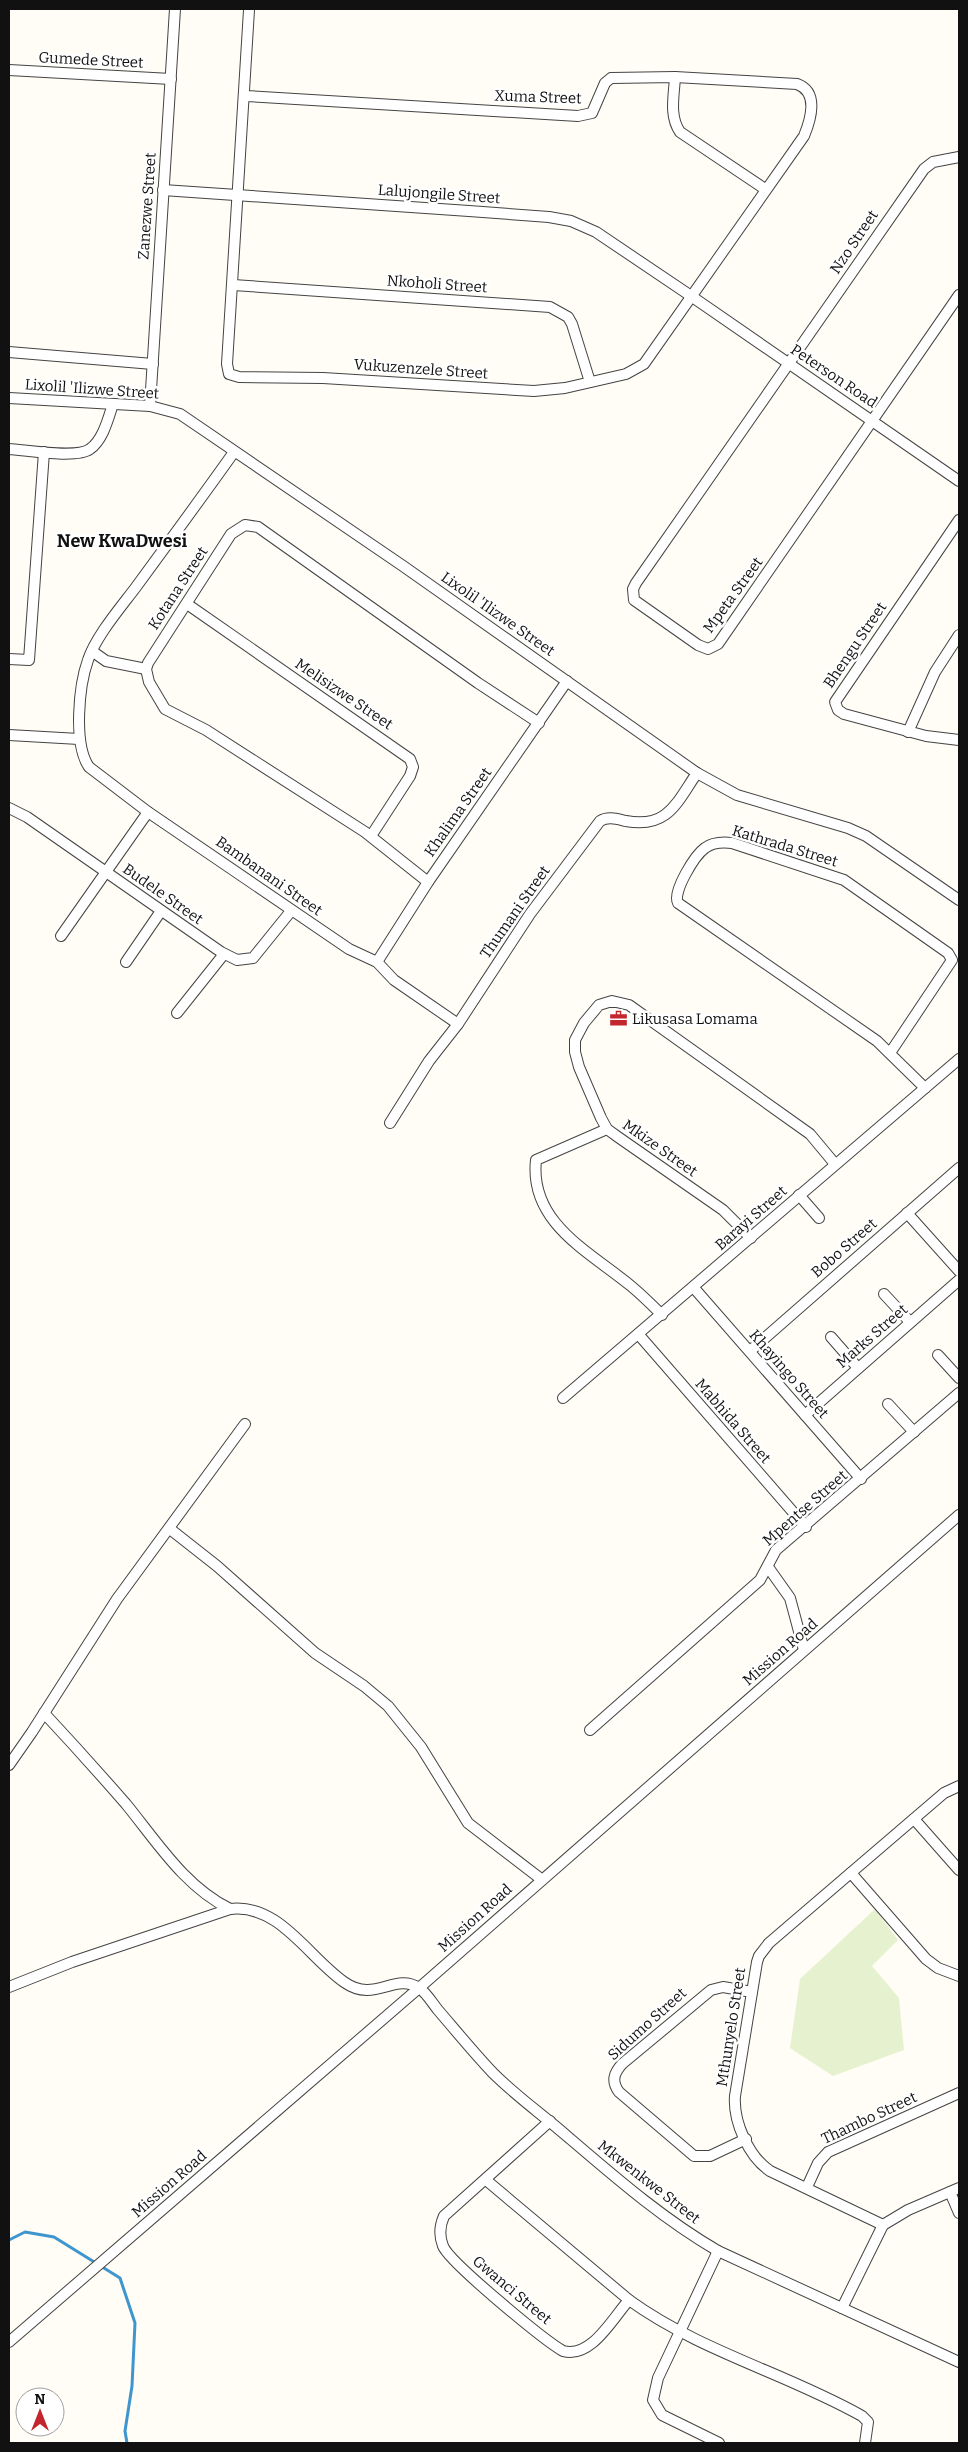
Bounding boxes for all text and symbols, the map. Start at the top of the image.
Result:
street label: Gumede Street [38,48,145,72]
street label: Xuma Street [494,86,582,108]
street label: Zanezwe Street [134,151,160,260]
street label: Lalujongile Street [377,181,501,207]
street label: Nzo Street [826,206,882,277]
street label: Nkoholi Street [386,272,488,297]
street label: Peterson Road [787,340,881,412]
street label: Vukuzenzele Street [353,355,489,383]
street label: Lixolil 'Ilizwe Street [24,375,160,403]
district label: New KwaDwesi [57,530,188,552]
street label: Kotana Street [145,543,212,633]
street label: Mpeta Street [699,553,767,636]
street label: Lixolil 'Ilizwe Street [438,568,559,660]
street label: Bhengu Street [820,598,891,691]
street label: Melisizwe Street [292,655,397,734]
street label: Khalima Street [421,763,496,860]
street label: Kathrada Street [730,821,840,871]
street label: Bambanani Street [212,833,326,920]
street label: Budele Street [119,860,207,929]
street label: Thumani Street [476,862,554,962]
office icon: Likusasa Lomama [608,1009,628,1029]
place label: Likusasa Lomama [632,1010,758,1028]
street label: Mkize Street [619,1116,701,1181]
street label: Barayi Street [711,1182,791,1254]
street label: Bobo Street [808,1214,881,1281]
street label: Marks Street [833,1300,912,1372]
street label: Khayingo Street [746,1326,833,1422]
street label: Mabhida Street [691,1375,775,1467]
street label: Mpentse Street [759,1466,851,1550]
street label: Mission Road [739,1615,821,1689]
street label: Mission Road [434,1880,516,1956]
street label: Mthunyelo Street [713,1966,749,2088]
street label: Sidumo Street [604,1984,690,2064]
street label: Thambo Street [818,2088,920,2148]
street label: Mkwenkwe Street [594,2137,704,2228]
street label: Mission Road [128,2147,210,2221]
street label: Gwanci Street [469,2252,556,2329]
north arrow [15,2387,65,2437]
text: N [35,2391,46,2408]

